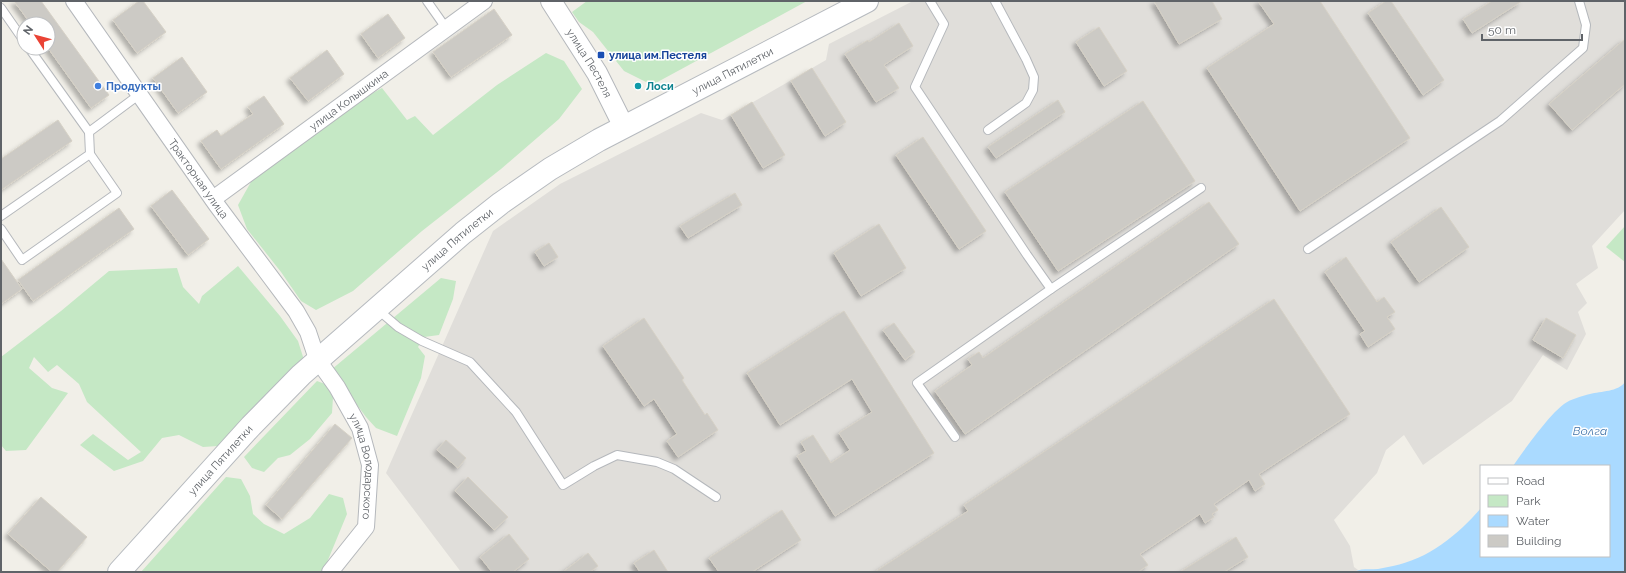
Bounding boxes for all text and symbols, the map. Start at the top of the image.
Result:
north arrow [16,16,56,56]
scale bar [1482,16,1582,42]
text: N [21,23,36,38]
text: 50 m [1488,23,1516,37]
street label: улица Пестеля [563,26,614,100]
street label: улица Пятилетки [690,45,775,98]
place label: улица им.Пестеля [609,49,707,62]
marker: улица им.Пестеля [596,50,606,60]
street label: улица Колышкина [307,67,391,133]
place label: Продукты [106,80,161,93]
place label: Лоси [646,80,674,93]
marker: Продукты [93,81,103,91]
marker: Лоси [633,81,643,91]
street label: Тракторная улица [166,137,231,221]
street label: улица Пятилетки [419,206,496,274]
street label: улица Володарского [346,411,376,520]
street label: улица Пятилетки [186,423,256,498]
water label: Волга [1573,424,1607,438]
legend [1480,465,1610,557]
text: Road [1516,474,1545,488]
text: Park [1516,494,1541,508]
text: Water [1516,514,1550,528]
text: Building [1516,534,1562,548]

